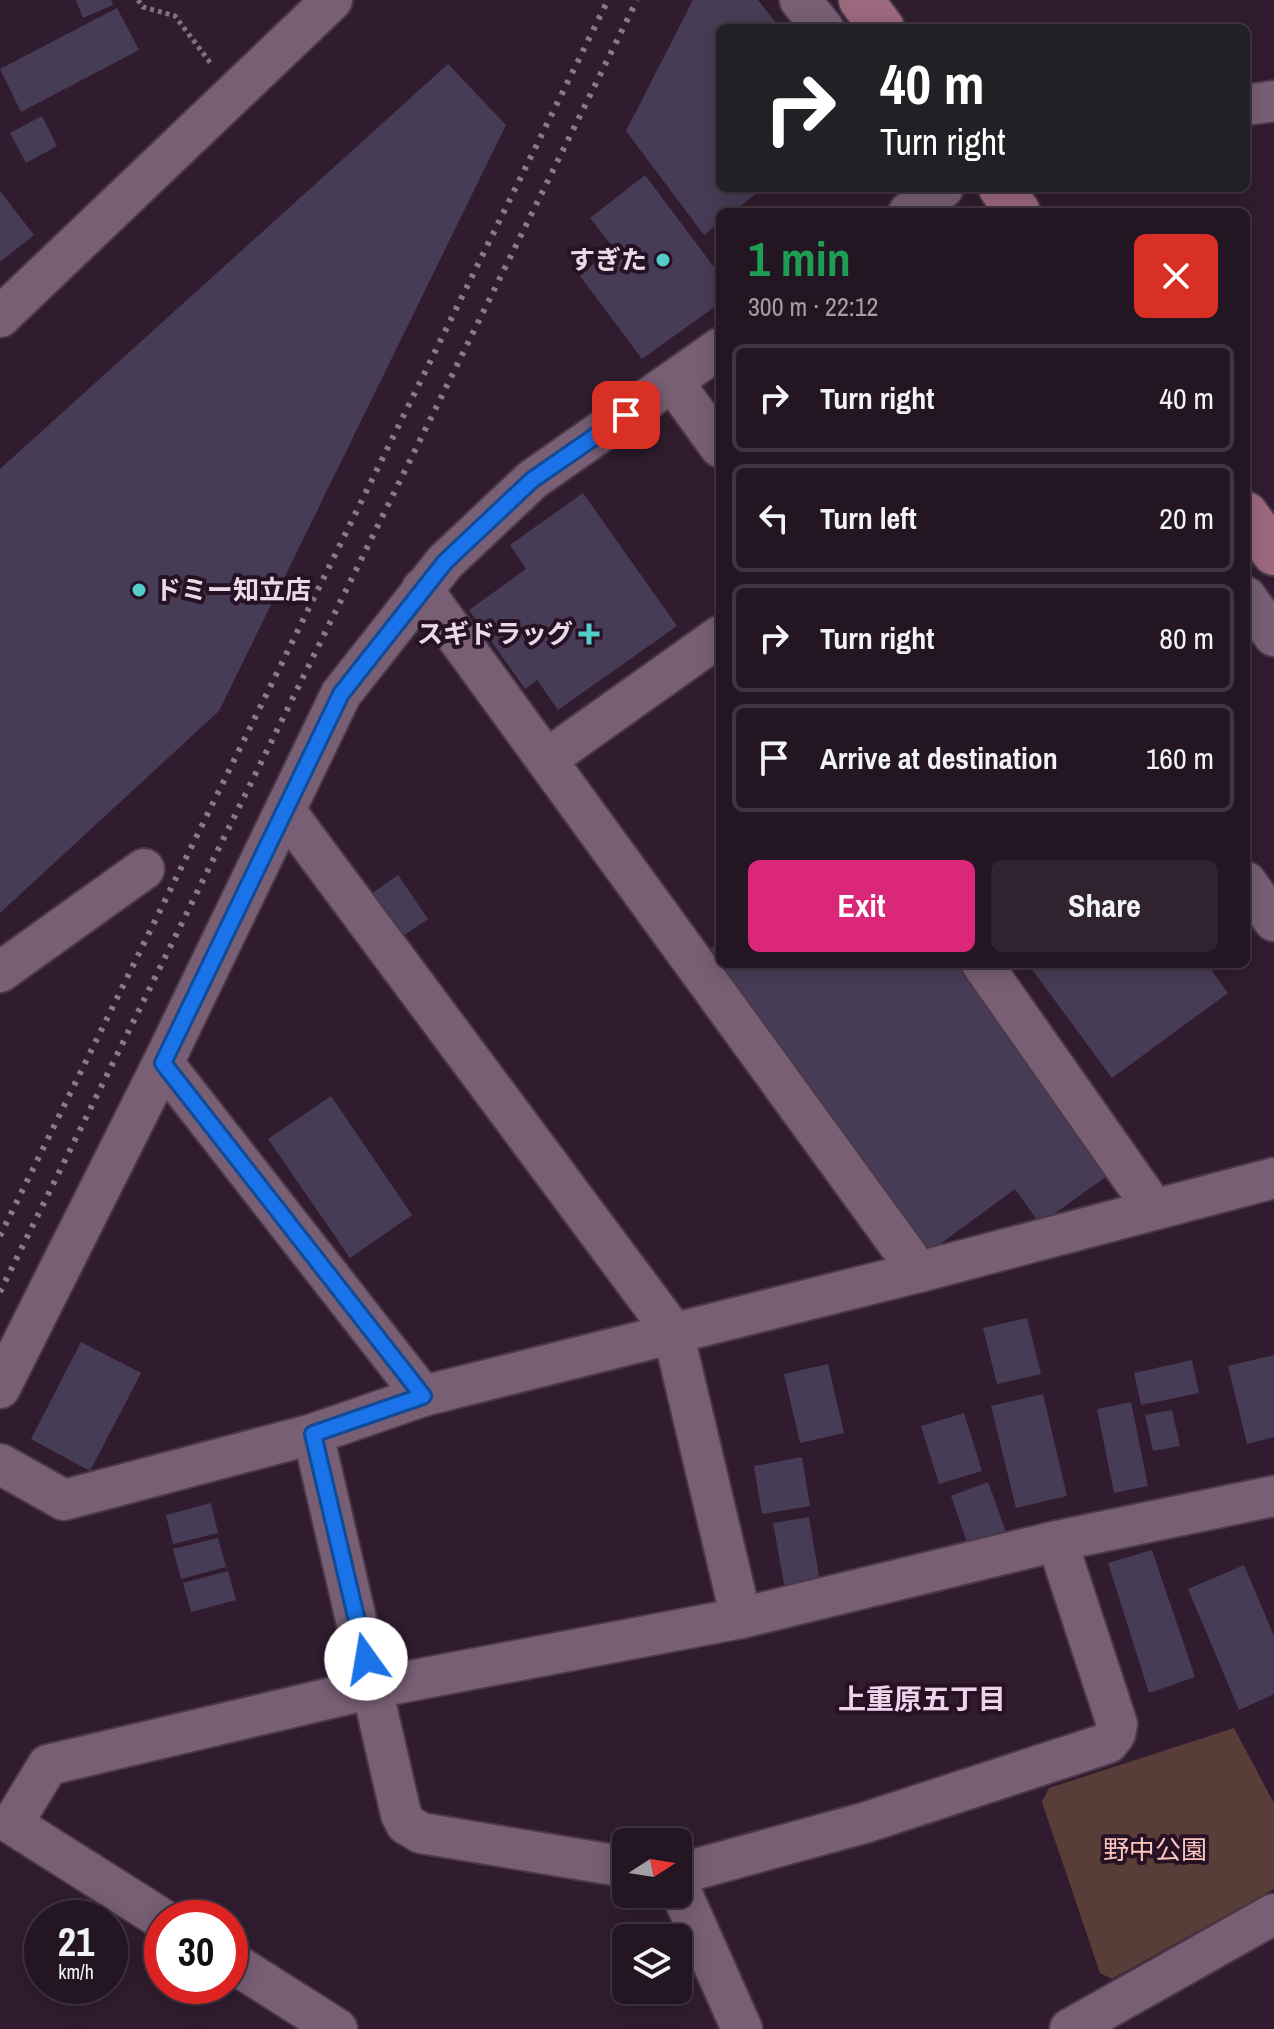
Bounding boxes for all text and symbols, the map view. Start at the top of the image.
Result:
text: 40 m [880,46,985,121]
icon: right [748,56,852,160]
text: Turn right [880,118,1005,166]
text: 1 min [748,226,851,291]
button: close [1134,234,1218,318]
place label: すぎた [569,242,647,277]
marker: すぎた [654,251,672,269]
text: 300 m · 22:12 [748,289,878,324]
icon: right [752,376,796,420]
text: Turn right [820,378,934,418]
text: 40 m [1159,378,1214,418]
pin [592,381,660,449]
icon: arrive [604,393,648,437]
icon: left [752,496,796,540]
text: Turn left [820,498,917,538]
text: 20 m [1159,498,1214,538]
place label: ドミー知立店 [155,572,311,607]
marker: ドミー知立店 [130,581,148,599]
place label: スギドラッグ [417,616,573,651]
icon: right [752,616,796,660]
text: Turn right [820,618,934,658]
text: 80 m [1159,618,1214,658]
marker: スギドラッグ [580,625,598,643]
icon: arrive [752,736,796,780]
text: Arrive at destination [820,738,1058,778]
text: 160 m [1146,738,1214,778]
button: Exit [748,860,975,952]
button: Share [991,860,1218,952]
position arrow [324,1617,408,1701]
district label: 上重原五丁目 [838,1680,1006,1718]
north arrow [612,1828,692,1908]
map controls [612,1828,692,2004]
park label: 野中公園 [1103,1832,1207,1867]
speed limit sign: 30 [144,1900,248,2004]
text: 21 [58,1915,94,1968]
button: layers [612,1924,692,2004]
text: km/h [58,1958,94,1985]

